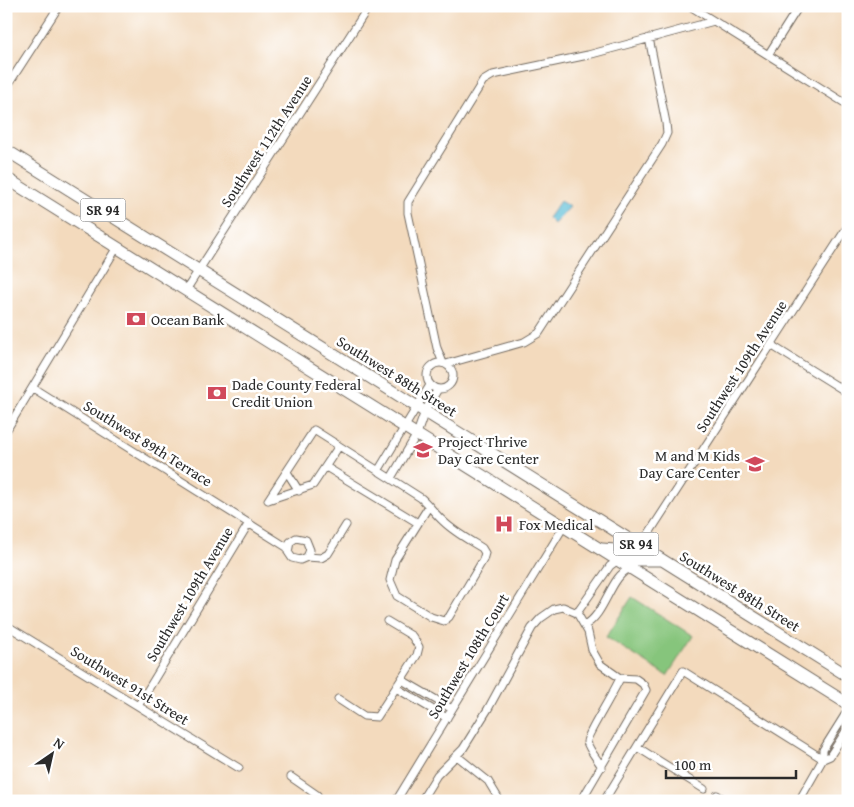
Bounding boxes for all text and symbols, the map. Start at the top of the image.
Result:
street label: Southwest 112th Avenue [215,71,317,211]
road number: SR 94 [80,198,126,222]
street label: Southwest 109th Avenue [690,296,792,436]
bank icon: Ocean Bank [125,308,147,330]
place label: Ocean Bank [151,309,225,330]
street label: Southwest 88th Street [333,330,462,422]
place label: Dade County Federal Credit Union [232,374,361,412]
bank icon: Dade County Federal Credit Union [206,382,228,404]
street label: Southwest 89th Terrace [80,395,216,491]
place label: Project Thrive Day Care Center [438,431,539,469]
school or university icon: Project Thrive Day Care Center [412,439,434,461]
place label: M and M Kids Day Care Center [639,445,740,483]
school or university icon: M and M Kids Day Care Center [744,453,766,475]
hospital icon: Fox Medical [493,513,515,535]
place label: Fox Medical [519,514,594,535]
street label: Southwest 109th Avenue [140,523,238,665]
road number: SR 94 [614,532,658,556]
street label: Southwest 88th Street [676,545,805,637]
street label: Southwest 108th Court [422,589,514,723]
street label: Southwest 91st Street [67,640,194,730]
north arrow [28,730,78,780]
text: N [50,732,69,754]
scale bar [666,747,796,779]
text: 100 m [674,754,712,775]

